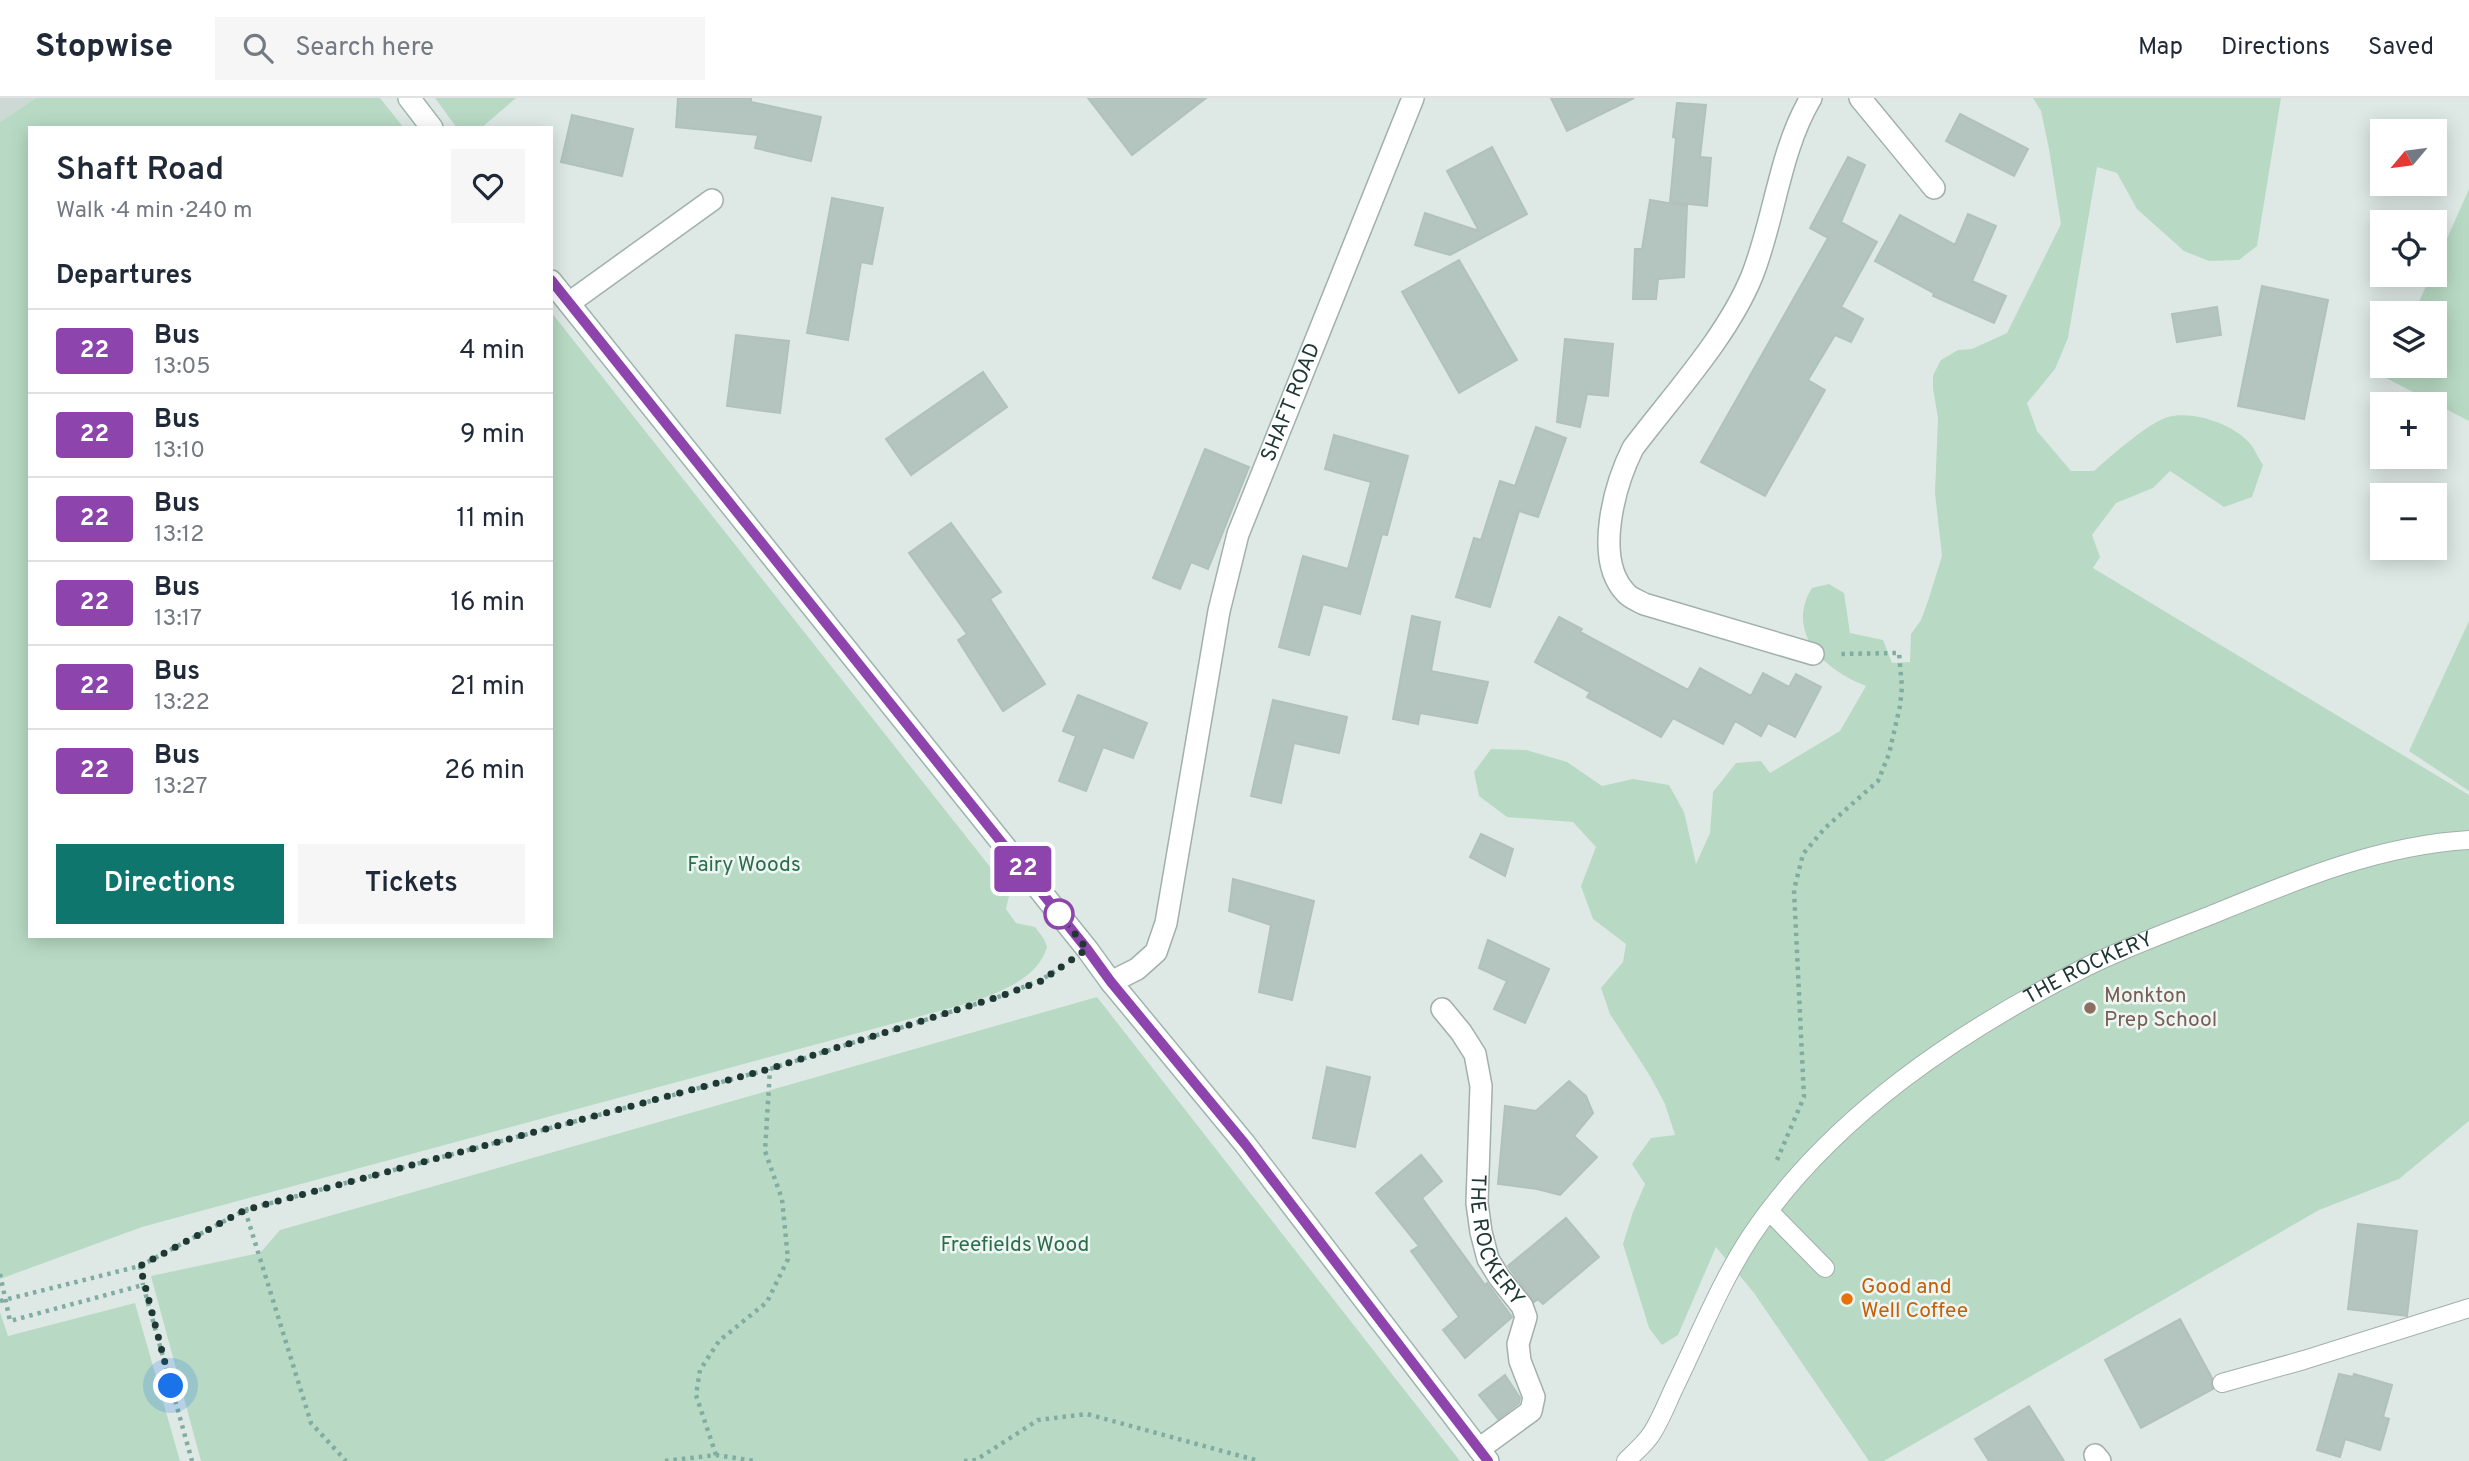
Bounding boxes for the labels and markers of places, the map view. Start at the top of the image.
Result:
unlabelled marker [1044,899,1074,929]
place label: Monkton Prep School [2104,983,2217,1034]
marker: Monkton Prep School [2082,1000,2098,1016]
place label: Good and Well Coffee [1861,1274,1968,1325]
marker: Good and Well Coffee [1839,1291,1855,1307]

